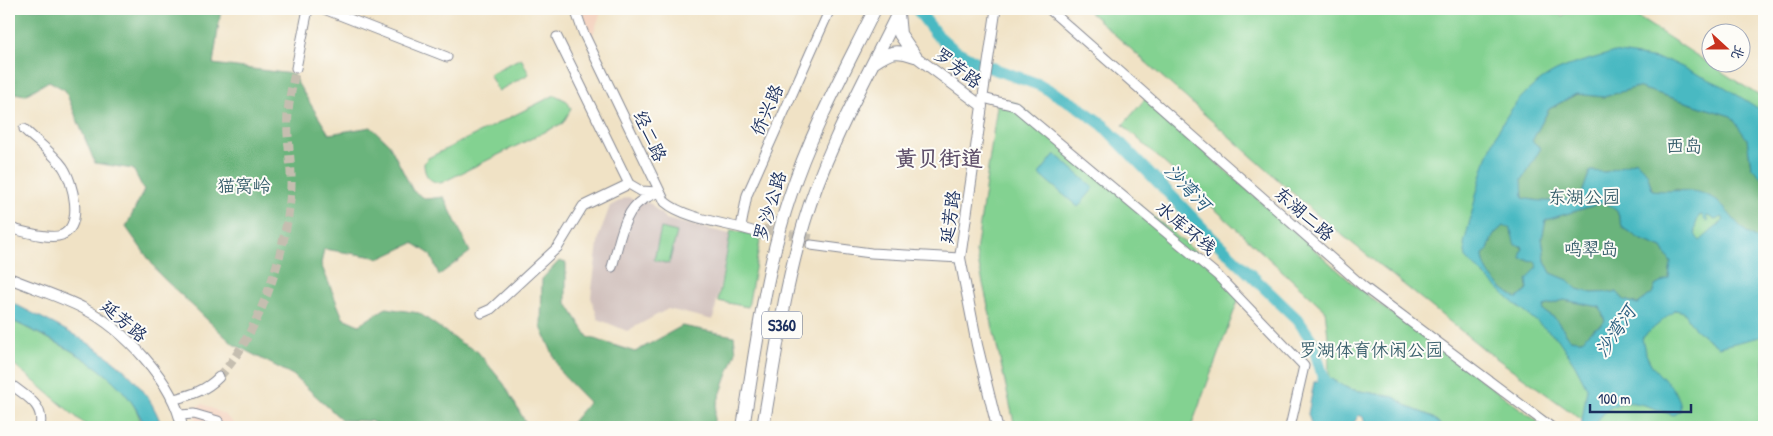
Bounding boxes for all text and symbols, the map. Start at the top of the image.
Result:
north arrow [1700,22,1750,72]
street label: 罗芳路 [929,41,987,94]
text: 北 [1727,43,1750,63]
street label: 侨兴路 [744,80,789,140]
street label: 经二路 [628,106,673,166]
park label: 西岛 [1666,133,1702,158]
district label: 黄贝街道 [895,143,983,173]
water label: 沙湾河 [1159,157,1219,219]
street label: 罗沙公路 [747,168,792,244]
park label: 猫窝岭 [217,173,271,198]
street label: 东湖二路 [1269,181,1340,247]
park label: 东湖公园 [1548,184,1620,209]
street label: 延芳路 [933,188,966,245]
street label: 水库环线 [1151,195,1222,260]
park label: 鸣翠岛 [1564,236,1618,261]
street label: 延芳路 [96,294,153,348]
water label: 沙湾河 [1588,298,1643,362]
road number: S360 [762,312,802,338]
park label: 罗湖体育休闲公园 [1299,337,1443,362]
scale bar [1590,381,1692,413]
text: 100 m [1598,388,1631,409]

